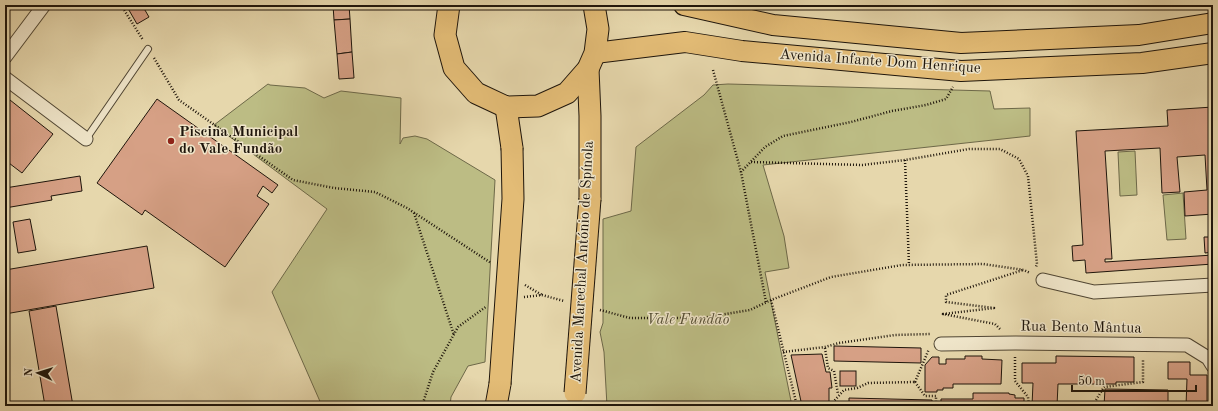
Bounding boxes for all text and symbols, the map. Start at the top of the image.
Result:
street label: Avenida Infante Dom Henrique [779,47,981,77]
place label: Piscina Municipal do Vale Fundão [179,125,299,157]
marker: Piscina Municipal do Vale Fundão [166,136,176,146]
street label: Avenida Marechal António de Spínola [569,140,597,384]
park label: Vale Fundão [646,313,730,328]
street label: Rua Bento Mântua [1020,319,1142,337]
north arrow [18,353,58,393]
text: N [24,367,35,377]
scale bar [1072,367,1196,393]
text: 50 m [1078,375,1105,388]

